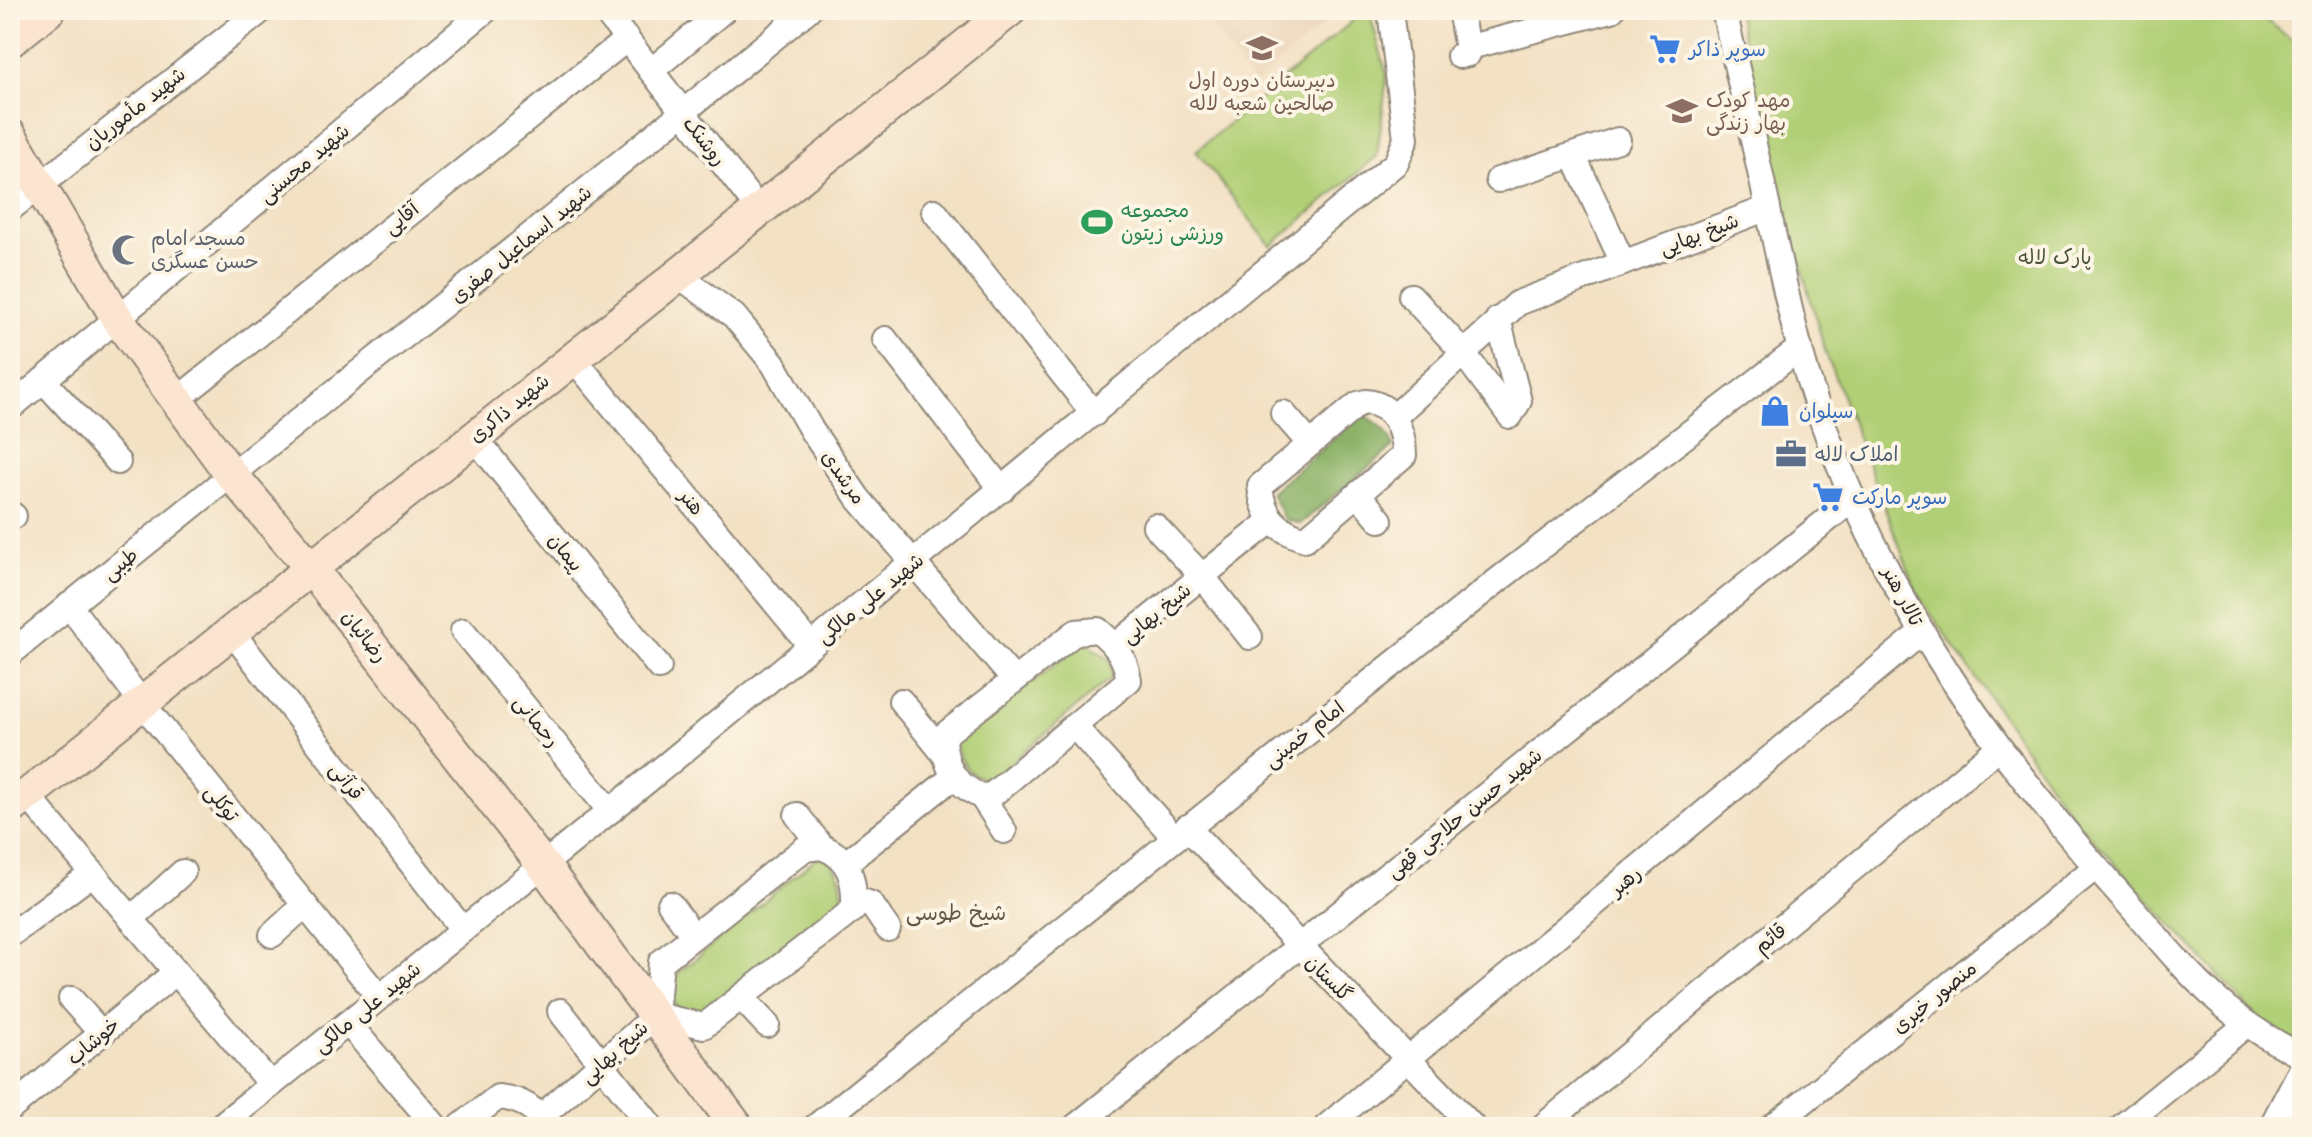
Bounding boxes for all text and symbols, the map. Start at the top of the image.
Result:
school or university icon: دبیرستان دوره اول صالحین شعبه لاله [1245,31,1279,65]
supermarket icon: سوپر ذاکر [1648,32,1682,66]
place label: سوپر ذاکر [1687,33,1766,63]
street label: شهید مأموریان [78,58,191,156]
place label: دبیرستان دوره اول صالحین شعبه لاله [1188,64,1336,117]
place label: مهد کودک بهار زندگی [1706,84,1790,137]
school or university icon: مهد کودک بهار زندگی [1665,94,1699,128]
street label: روشنک [677,109,735,172]
street label: شهید محسنی [251,115,355,209]
street label: شهید اسماعیل صفری [443,177,598,310]
street label: آقایی [376,193,426,241]
place label: مجموعه ورزشی زیتون [1121,194,1224,247]
street label: شیخ بهایی [1655,204,1743,262]
sports icon: مجموعه ورزشی زیتون [1080,205,1114,239]
place label: مسجد امام حسن عسگری [151,222,259,275]
mosque icon: مسجد امام حسن عسگری [110,233,144,267]
park label: پارک لاله [2018,241,2092,271]
street label: شهید ذاکری [461,365,555,449]
shop icon: سیلوان [1758,394,1792,428]
place label: سیلوان [1799,395,1854,425]
office icon: املاک لاله [1774,437,1808,471]
place label: املاک لاله [1815,438,1898,468]
street label: مرشدی [815,443,875,510]
street label: هنر [672,480,713,521]
supermarket icon: سوپر مارکت [1811,480,1845,514]
place label: سوپر مارکت [1852,481,1947,511]
street label: پیمان [542,525,592,577]
street label: طیبی [95,539,144,587]
street label: شهید علی مالکی [809,544,930,650]
street label: تالار هنر [1875,559,1932,631]
street label: شیخ بهایی [1114,574,1197,650]
street label: رضائیان [335,602,396,668]
street label: رحمانی [507,688,568,753]
street label: امام خمینی [1257,692,1351,775]
street label: شهید حسن حلاجی قهی [1379,740,1548,885]
street label: قرآنی [323,755,372,806]
street label: توکلی [198,777,247,828]
street label: رهبر [1600,858,1647,904]
district label: شیخ طوسی [906,894,1006,928]
street label: قائم [1746,915,1793,961]
street label: گلستان [1299,947,1360,1008]
street label: شهید علی مالکی [306,953,427,1059]
street label: منصور خیری [1884,953,1982,1040]
street label: خوشاب [59,1009,125,1071]
street label: شیخ بهایی [572,1012,654,1090]

